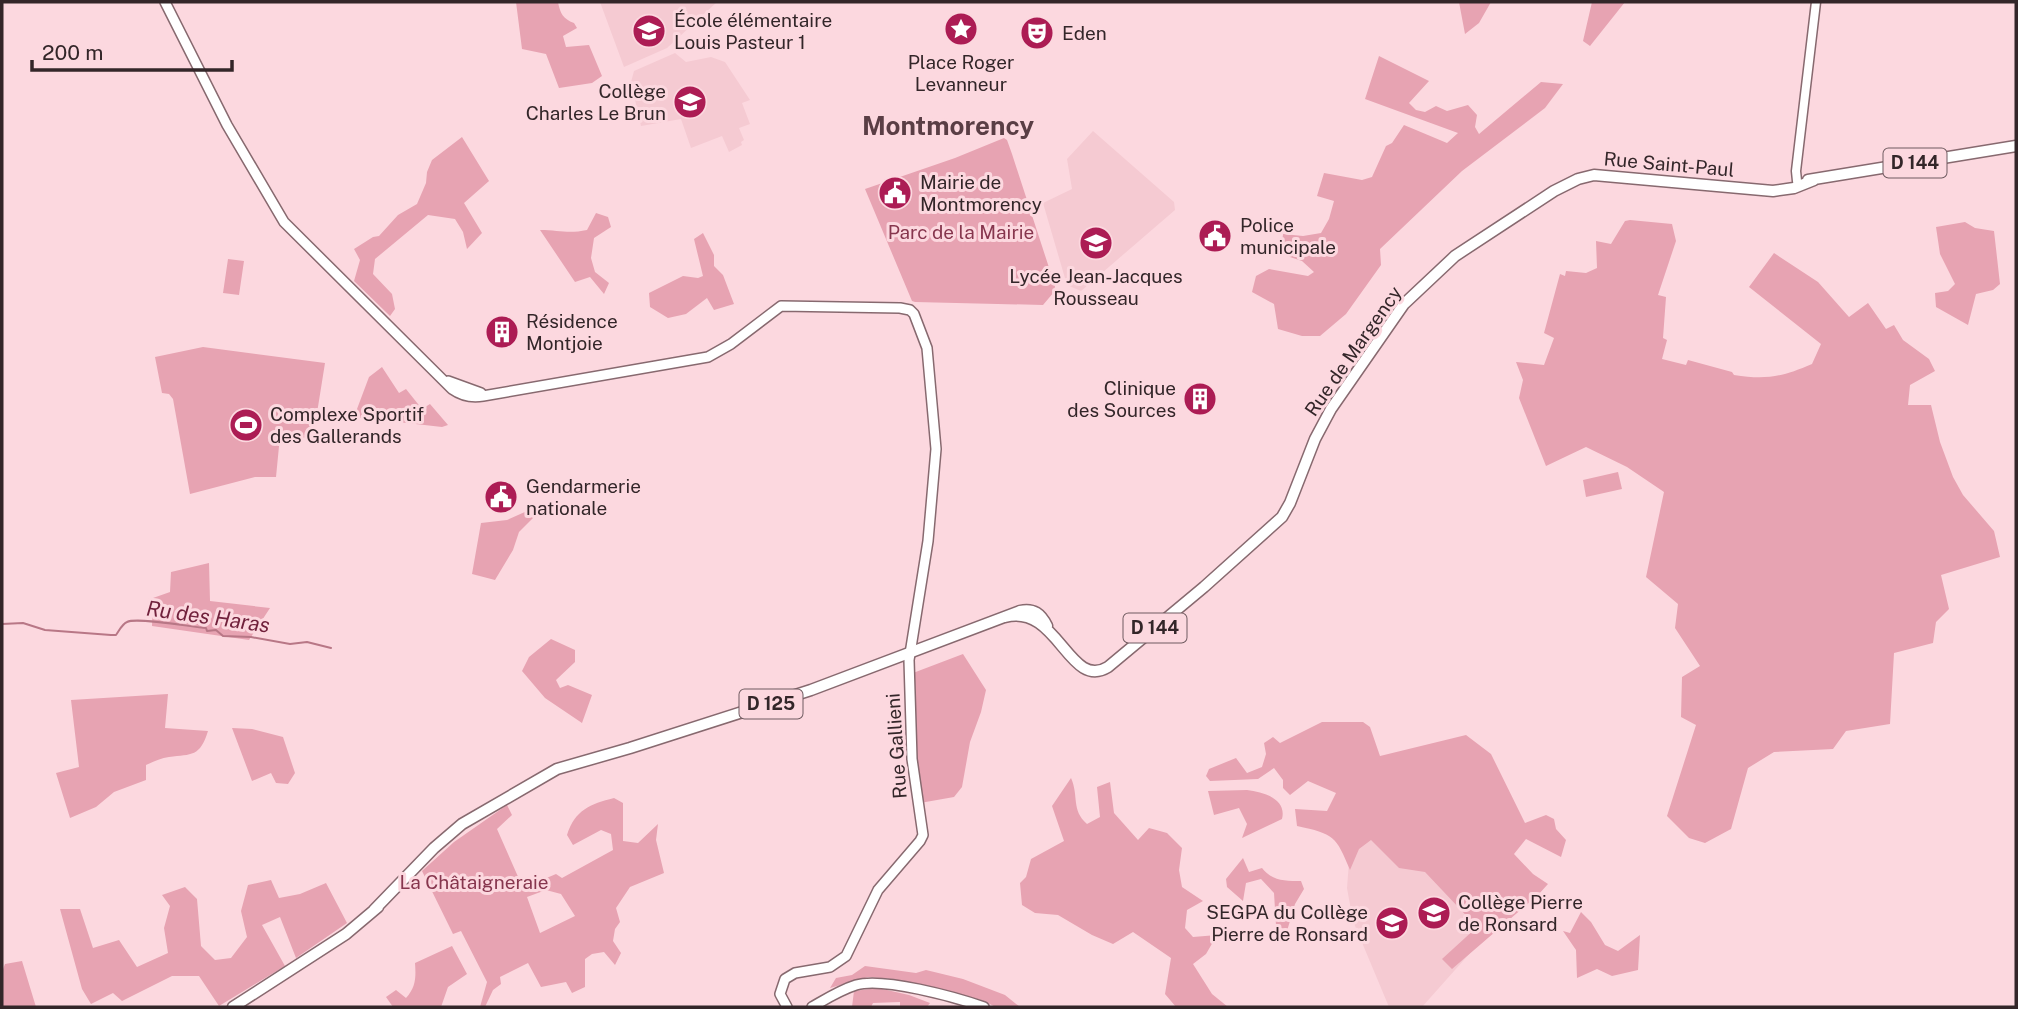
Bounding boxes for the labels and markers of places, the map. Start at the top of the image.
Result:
place label: École élémentaire Louis Pasteur 1 [674,9,832,53]
place icon: Place Roger Levanneur [942,10,980,48]
school or university icon: École élémentaire Louis Pasteur 1 [630,12,668,50]
theatre icon: Eden [1018,14,1056,52]
place label: Eden [1062,22,1107,44]
place label: Place Roger Levanneur [908,51,1014,95]
place label: Collège Charles Le Brun [526,80,666,124]
school or university icon: Collège Charles Le Brun [671,83,709,121]
place label: Mairie de Montmorency [920,171,1042,215]
public building icon: Mairie de Montmorency [876,174,914,212]
place label: Police municipale [1240,214,1336,258]
public building icon: Police municipale [1196,217,1234,255]
school or university icon: Lycée Jean-Jacques Rousseau [1077,224,1115,262]
place label: Lycée Jean-Jacques Rousseau [1009,265,1183,309]
place label: Résidence Montjoie [526,310,618,354]
building icon: Résidence Montjoie [483,313,521,351]
place label: Clinique des Sources [1067,377,1176,421]
building icon: Clinique des Sources [1181,380,1219,418]
place label: Complexe Sportif des Gallerands [270,403,424,447]
sports icon: Complexe Sportif des Gallerands [227,406,265,444]
place label: Gendarmerie nationale [526,475,641,519]
public building icon: Gendarmerie nationale [482,478,520,516]
place label: Collège Pierre de Ronsard [1458,891,1583,935]
school or university icon: Collège Pierre de Ronsard [1415,894,1453,932]
place label: SEGPA du Collège Pierre de Ronsard [1206,901,1368,945]
school or university icon: SEGPA du Collège Pierre de Ronsard [1373,904,1411,942]

